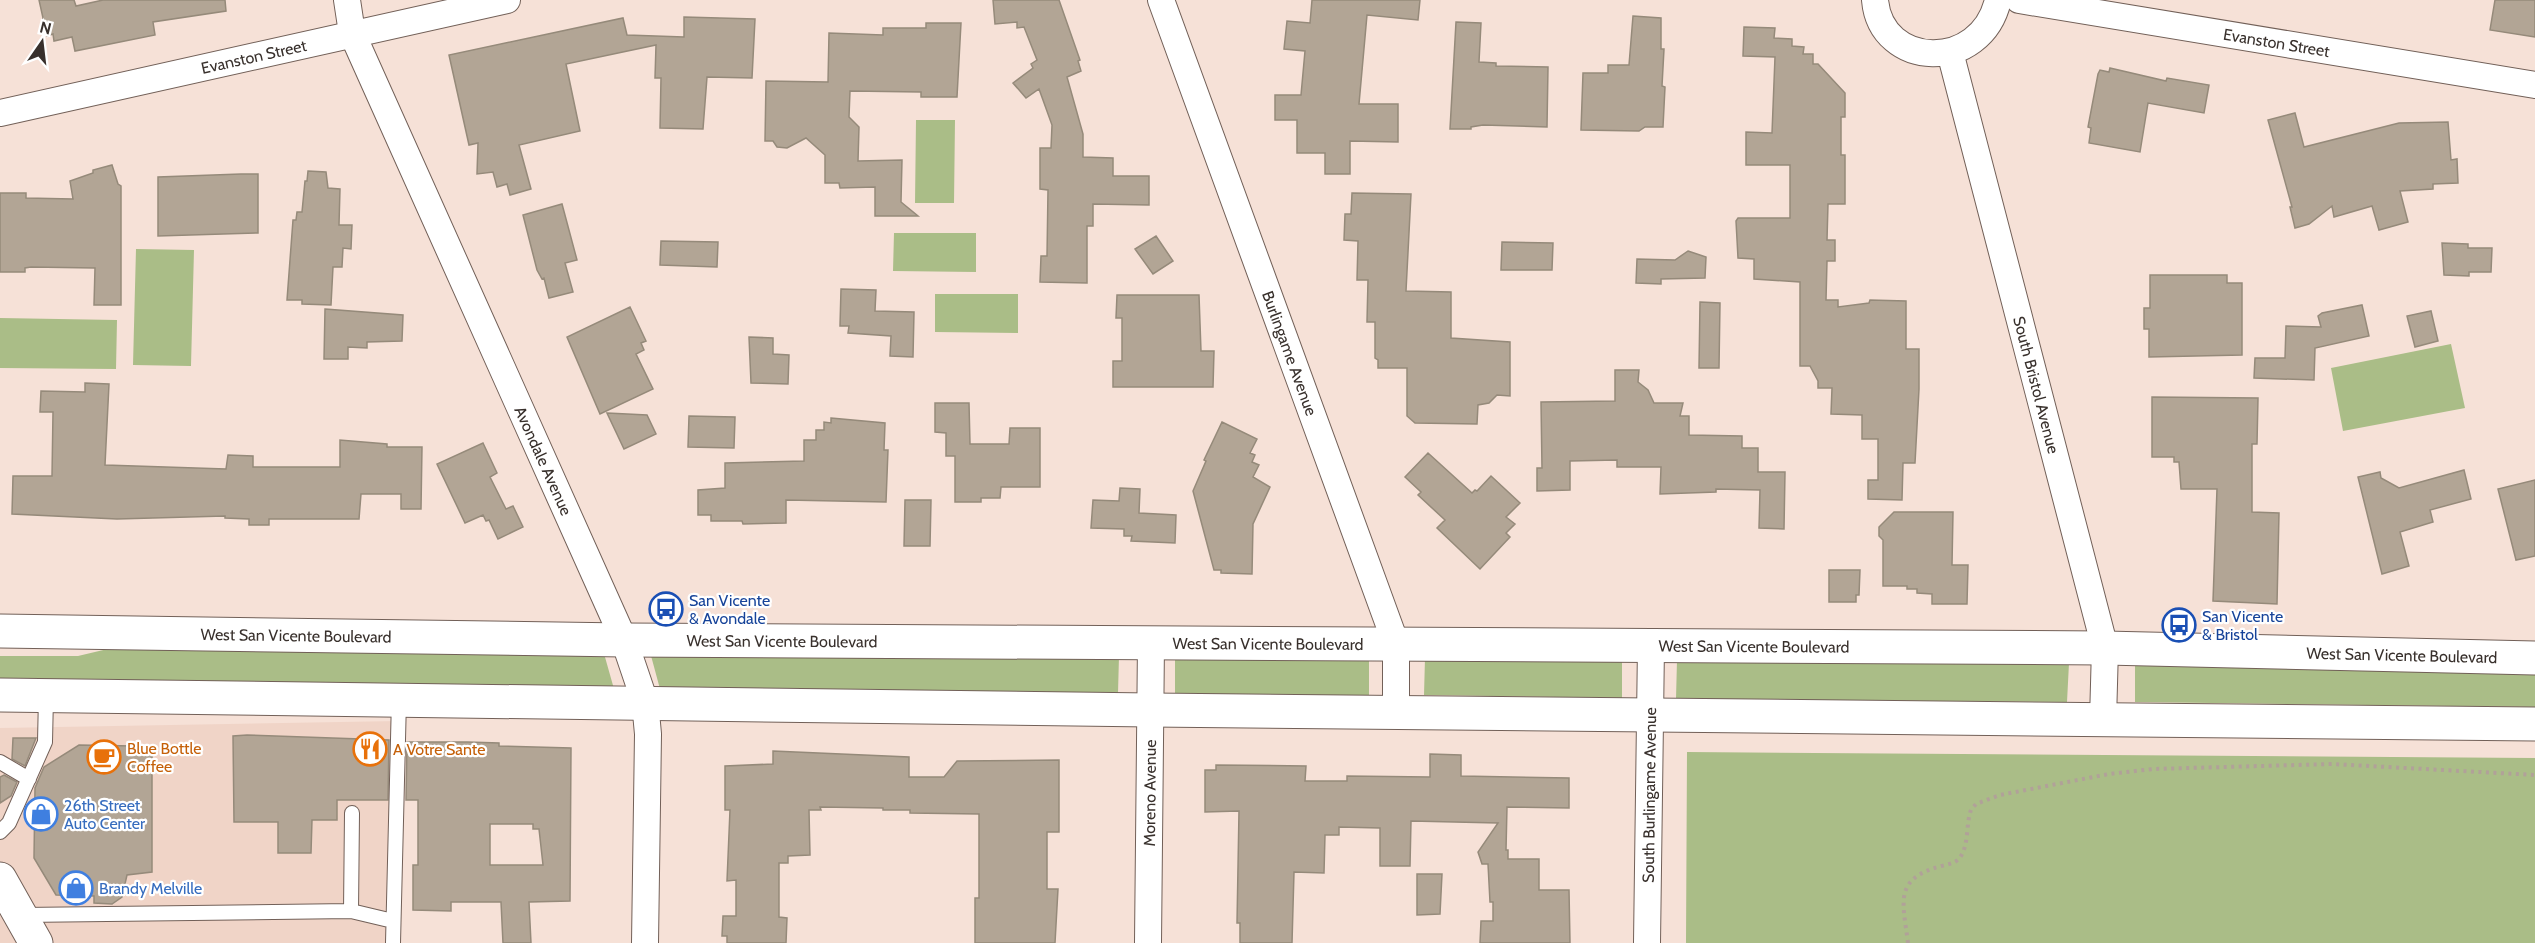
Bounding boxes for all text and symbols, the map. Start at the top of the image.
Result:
north arrow [12,12,72,72]
text: N [38,17,53,39]
street label: Evanston Street [2222,24,2332,61]
street label: Evanston Street [199,35,309,77]
street label: Burlingame Avenue [1258,288,1321,418]
street label: South Bristol Avenue [2010,314,2064,456]
street label: Avondale Avenue [511,403,576,518]
bus stop icon: San Vicente & Avondale [648,591,684,627]
place label: San Vicente & Avondale [689,591,770,628]
bus stop icon: San Vicente & Bristol [2161,607,2197,643]
place label: San Vicente & Bristol [2202,607,2283,644]
street label: West San Vicente Boulevard [200,624,392,646]
street label: West San Vicente Boulevard [686,631,877,651]
street label: West San Vicente Boulevard [1172,633,1363,653]
street label: West San Vicente Boulevard [1658,636,1849,656]
street label: West San Vicente Boulevard [2306,643,2498,667]
street label: South Burlingame Avenue [1638,707,1660,883]
restaurant icon: A Votre Sante [352,731,388,767]
cafe icon: Blue Bottle Coffee [86,739,122,775]
place label: Blue Bottle Coffee [127,739,201,776]
street label: Moreno Avenue [1139,739,1160,847]
place label: A Votre Sante [393,740,485,759]
shop icon: 26th Street Auto Center [23,796,59,832]
place label: 26th Street Auto Center [64,796,146,833]
shop icon: Brandy Melville [58,870,94,906]
place label: Brandy Melville [99,879,202,898]

